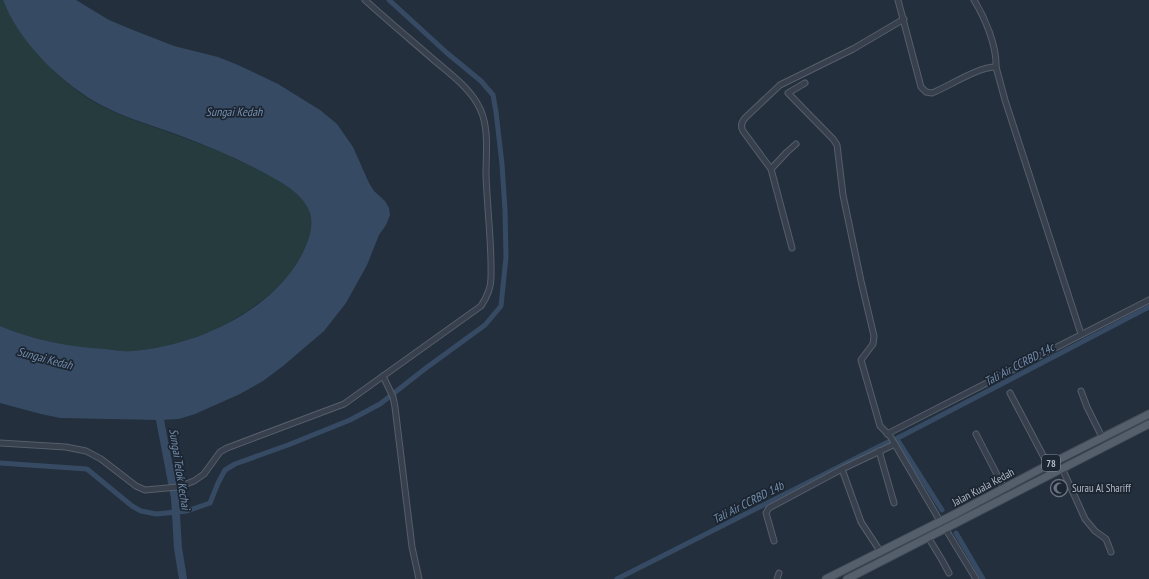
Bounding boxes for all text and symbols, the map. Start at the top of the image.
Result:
water label: Sungai Kedah [206,104,263,119]
water label: Tali Air CCRBD 14c [982,339,1058,389]
water label: Sungai Kedah [16,343,75,373]
water label: Sungai Telok Kechai [166,427,194,512]
road number: 78 [1042,455,1060,471]
street label: Jalan Kuala Kedah [949,465,1017,510]
water label: Tali Air CCRBD 14b [710,477,787,526]
mosque icon: Surau Al Shariff [1049,478,1069,498]
place label: Surau Al Shariff [1072,481,1132,495]

